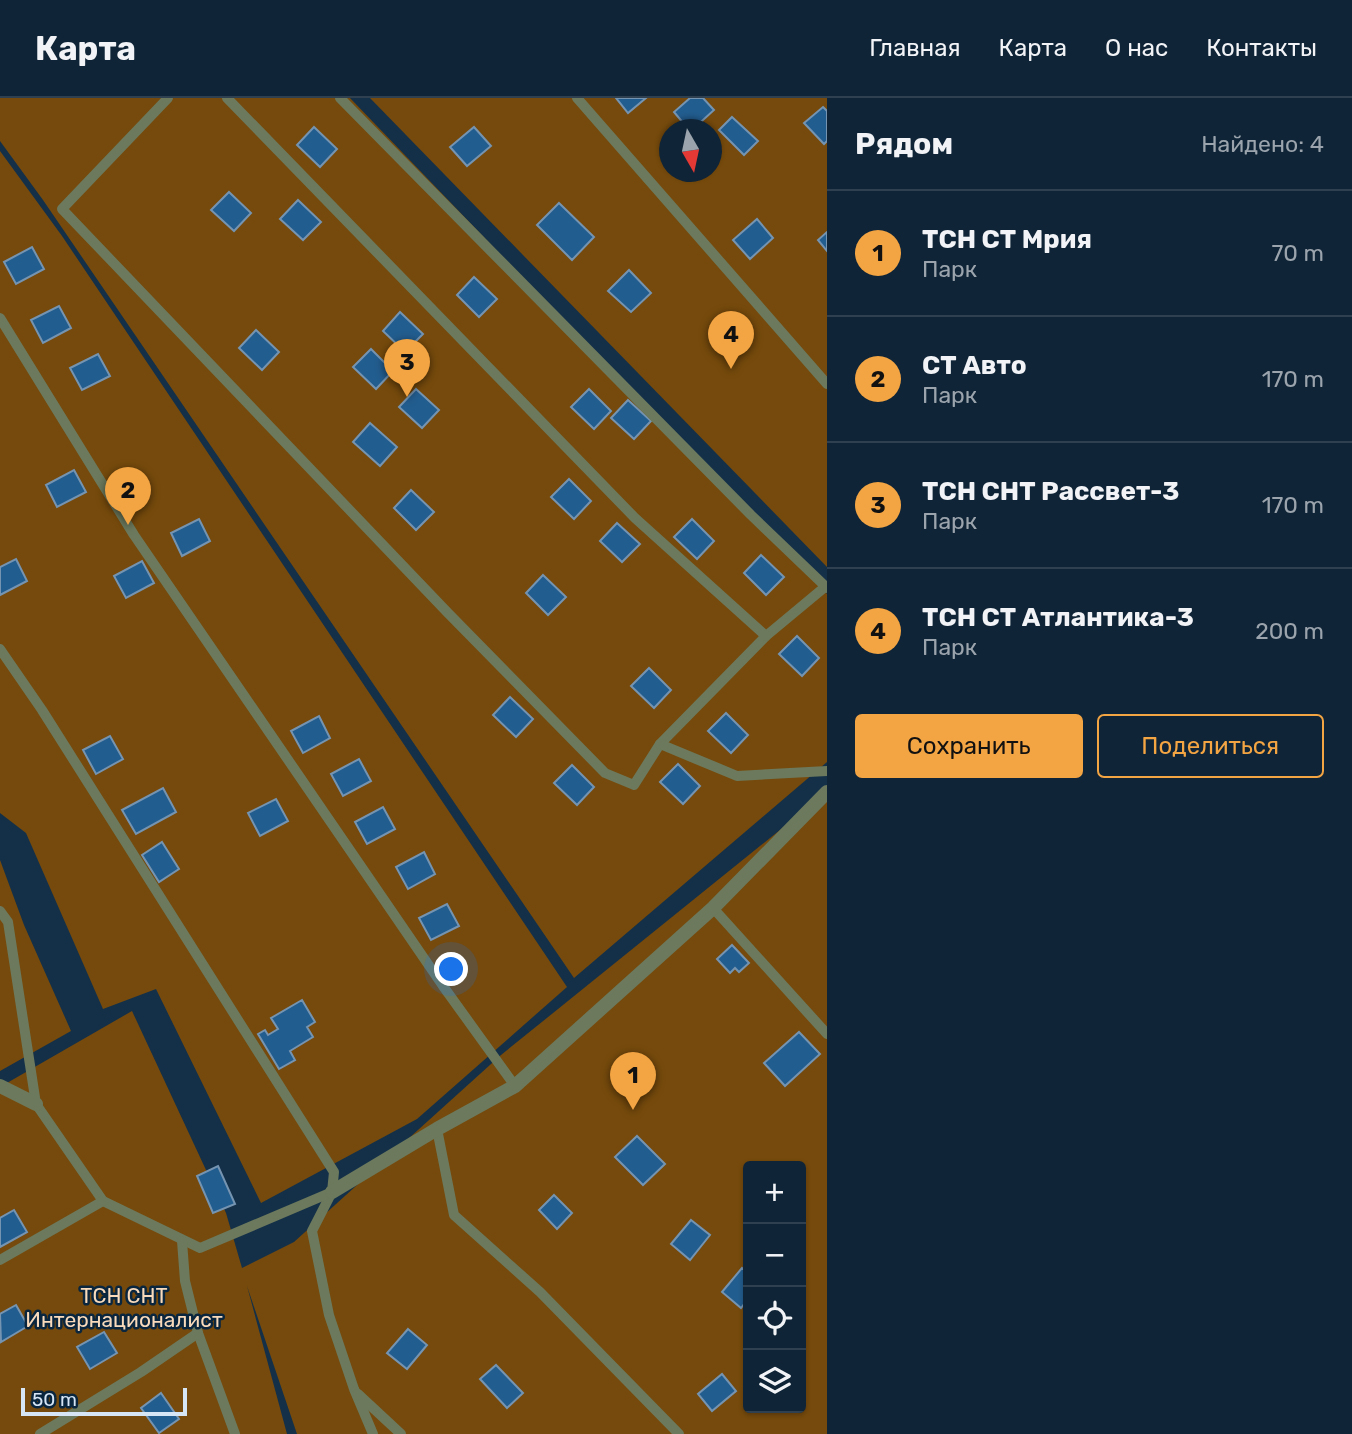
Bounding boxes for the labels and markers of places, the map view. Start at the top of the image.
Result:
pin: 4 [708,311,754,369]
pin: 3 [384,339,430,397]
pin: 2 [105,467,151,525]
pin: 1 [610,1052,656,1110]

